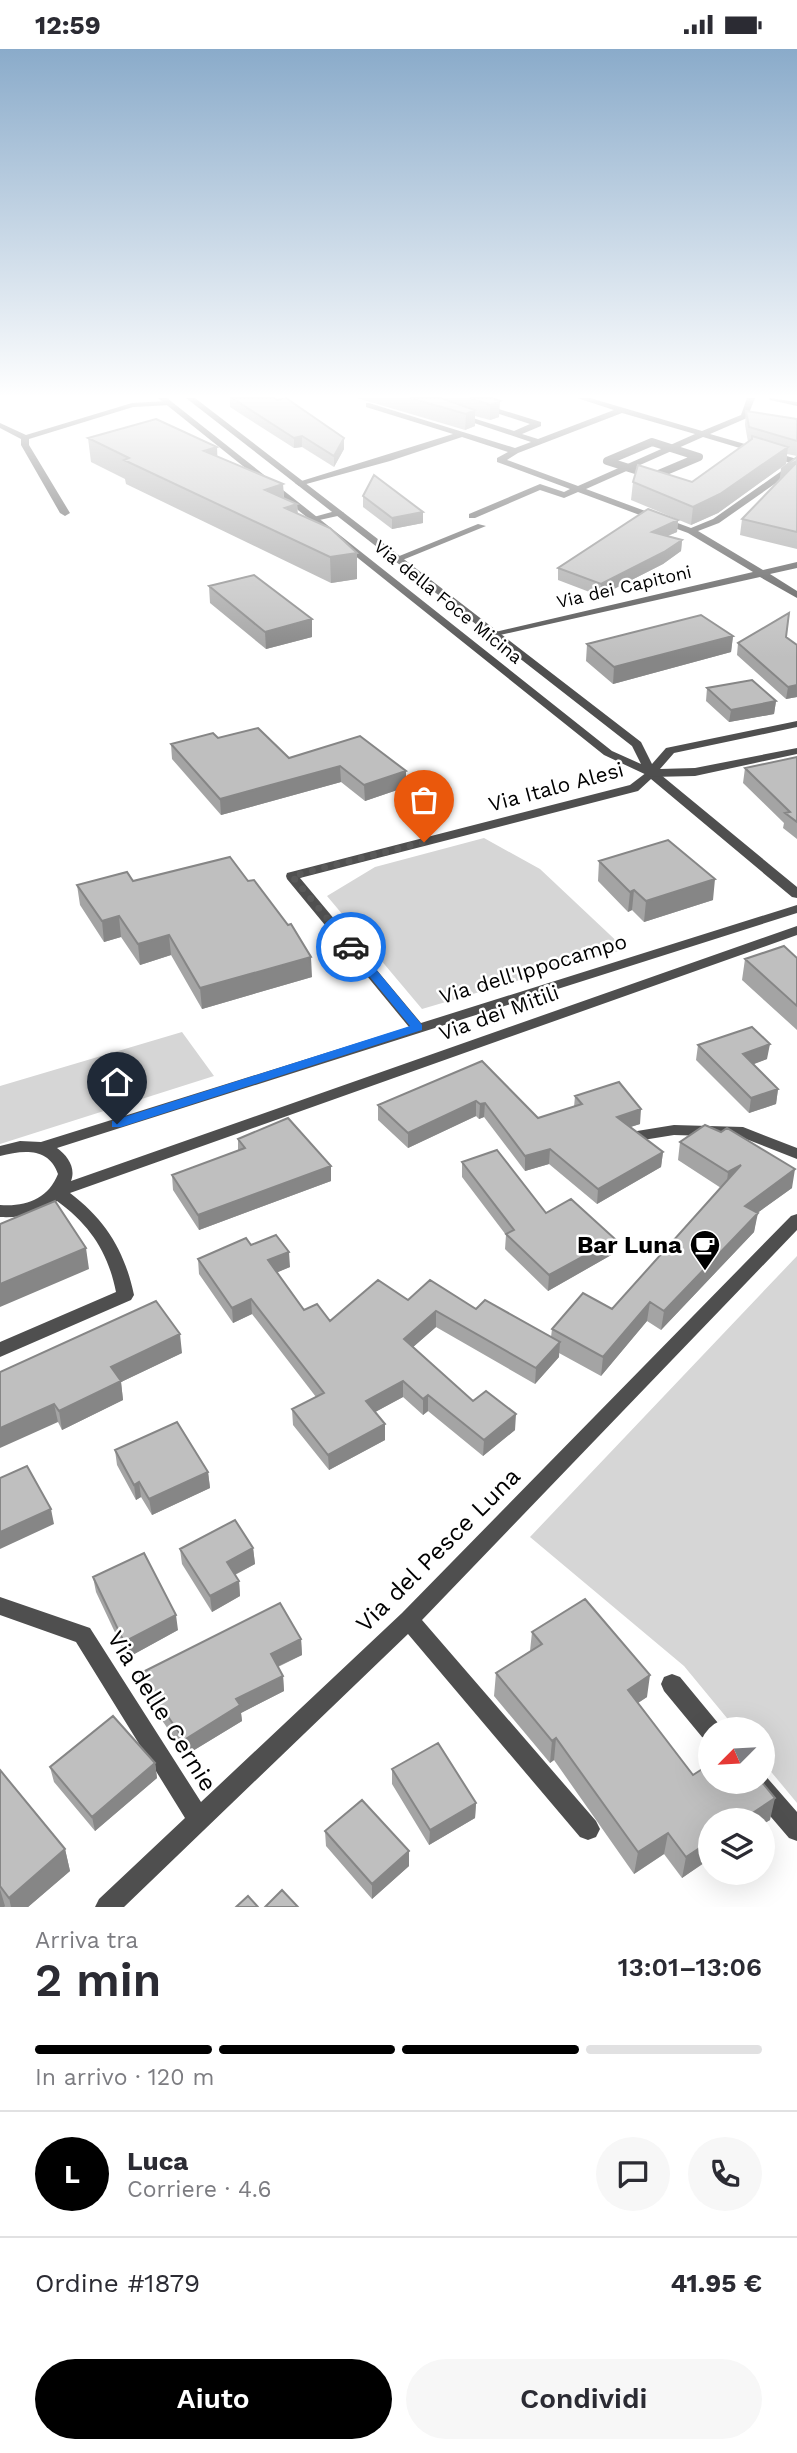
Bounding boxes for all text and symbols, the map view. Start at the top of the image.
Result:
text: 12:59 [35,10,101,40]
street label: Via della Foce Micina [370,535,527,668]
street label: Via dei Capitoni [554,561,693,612]
street label: Via Italo Alesi [485,756,626,817]
pin [394,770,454,842]
icon: bag [405,781,443,819]
courier [316,912,386,982]
icon: car [332,928,370,966]
street label: Via dell'Ippocampo [436,928,630,1009]
street label: Via dei Mitili [435,979,562,1046]
pin [87,1052,147,1124]
icon: home [98,1063,136,1101]
cafe icon: Bar Luna [688,1228,722,1272]
place label: Bar Luna [577,1231,682,1259]
street label: Via del Pesce Luna [350,1462,526,1638]
street label: Via delle Cernie [101,1626,223,1796]
north arrow [698,1717,775,1794]
map controls [698,1717,775,1885]
button: layers [698,1808,775,1885]
text: Arriva tra [35,1927,138,1954]
text: 13:01–13:06 [618,1952,762,1982]
text: 2 min [35,1953,161,2007]
text: In arrivo · 120 m [35,2064,214,2091]
button: chat [596,2137,670,2211]
button: phone [688,2137,762,2211]
text: Luca [127,2146,188,2176]
text: L [64,2159,80,2189]
text: Corriere · 4.6 [127,2176,271,2203]
text: Ordine #1879 [35,2268,200,2298]
text: 41.95 € [670,2268,762,2298]
button: Aiuto [35,2359,392,2439]
button: Condividi [406,2359,762,2439]

